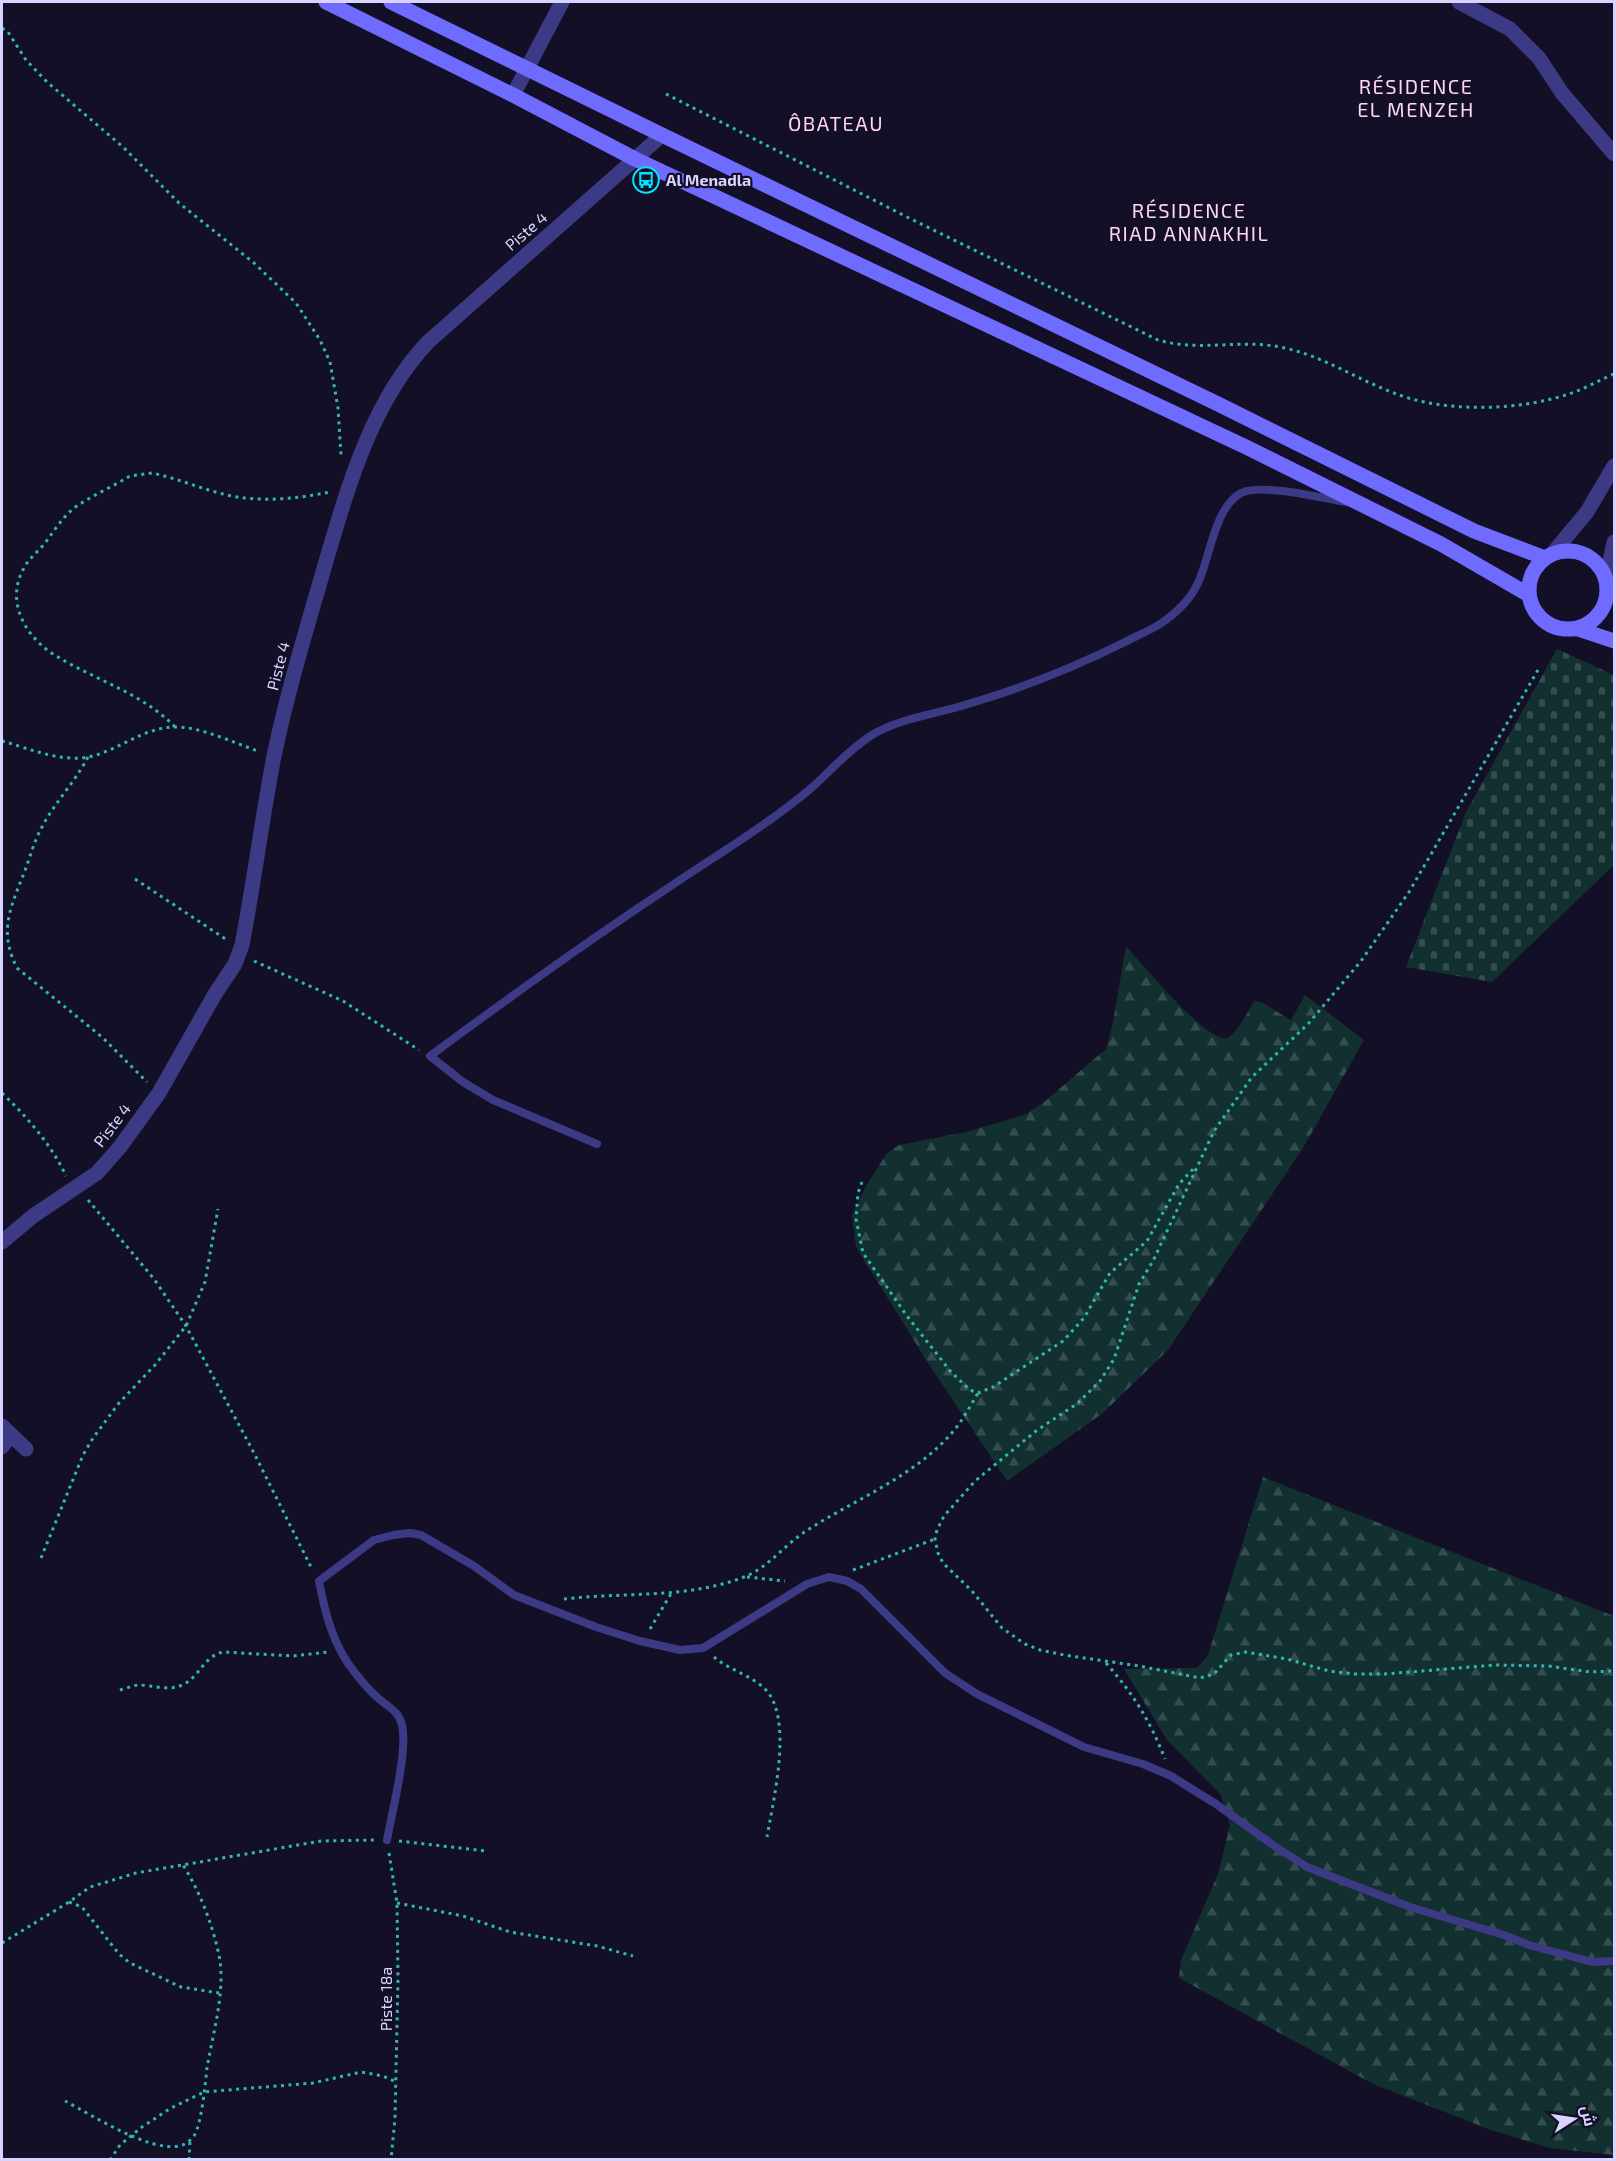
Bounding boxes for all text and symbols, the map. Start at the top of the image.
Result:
district label: RÉSIDENCE EL MENZEH [1357,74,1475,121]
district label: ÔBATEAU [788,111,884,135]
bus stop icon: Al Menadla [631,165,661,195]
place label: Al Menadla [666,170,751,189]
district label: RÉSIDENCE RIAD ANNAKHIL [1109,198,1269,245]
street label: Piste 4 [501,207,551,254]
street label: Piste 4 [262,639,293,692]
street label: Piste 4 [89,1099,134,1150]
street label: Piste 18a [376,1967,395,2031]
north arrow [1544,2089,1604,2149]
text: ش [1577,2104,1601,2128]

